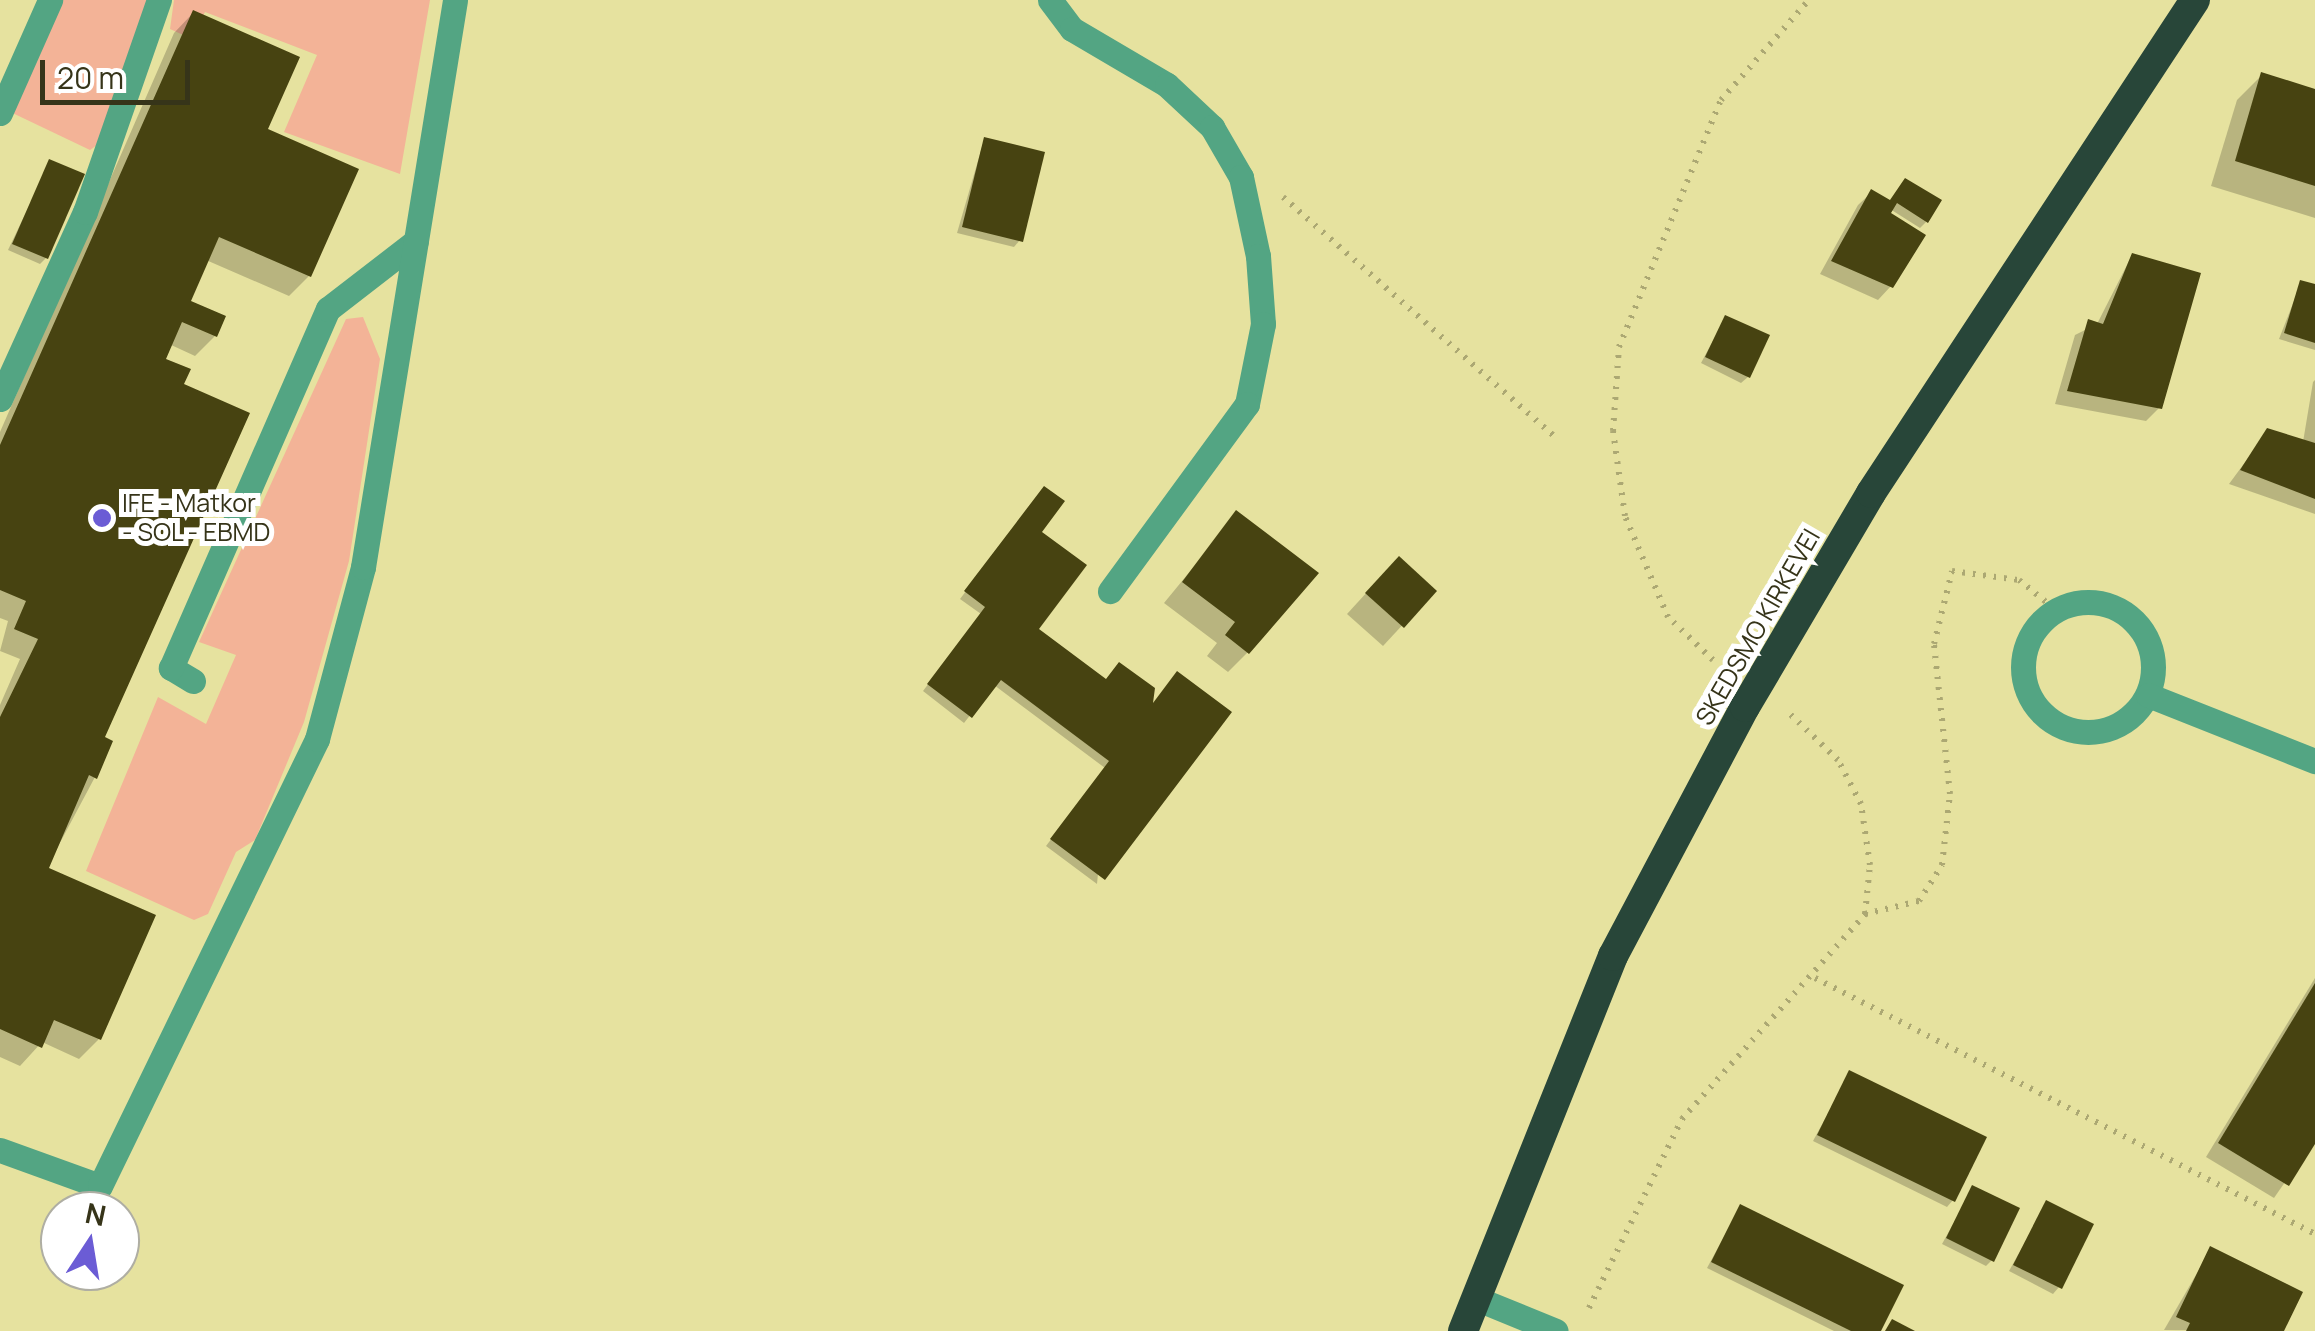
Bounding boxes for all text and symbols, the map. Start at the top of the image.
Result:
scale bar [45,40,195,102]
text: 20 m [57,57,124,98]
place label: IFE - Matkor - SOL - EBMD [122,489,272,548]
marker: IFE - Matkor - SOL - EBMD [91,507,113,529]
street label: SKEDSMO KIRKEVEI [1690,524,1826,730]
north arrow [40,1191,140,1291]
text: N [82,1193,110,1234]

